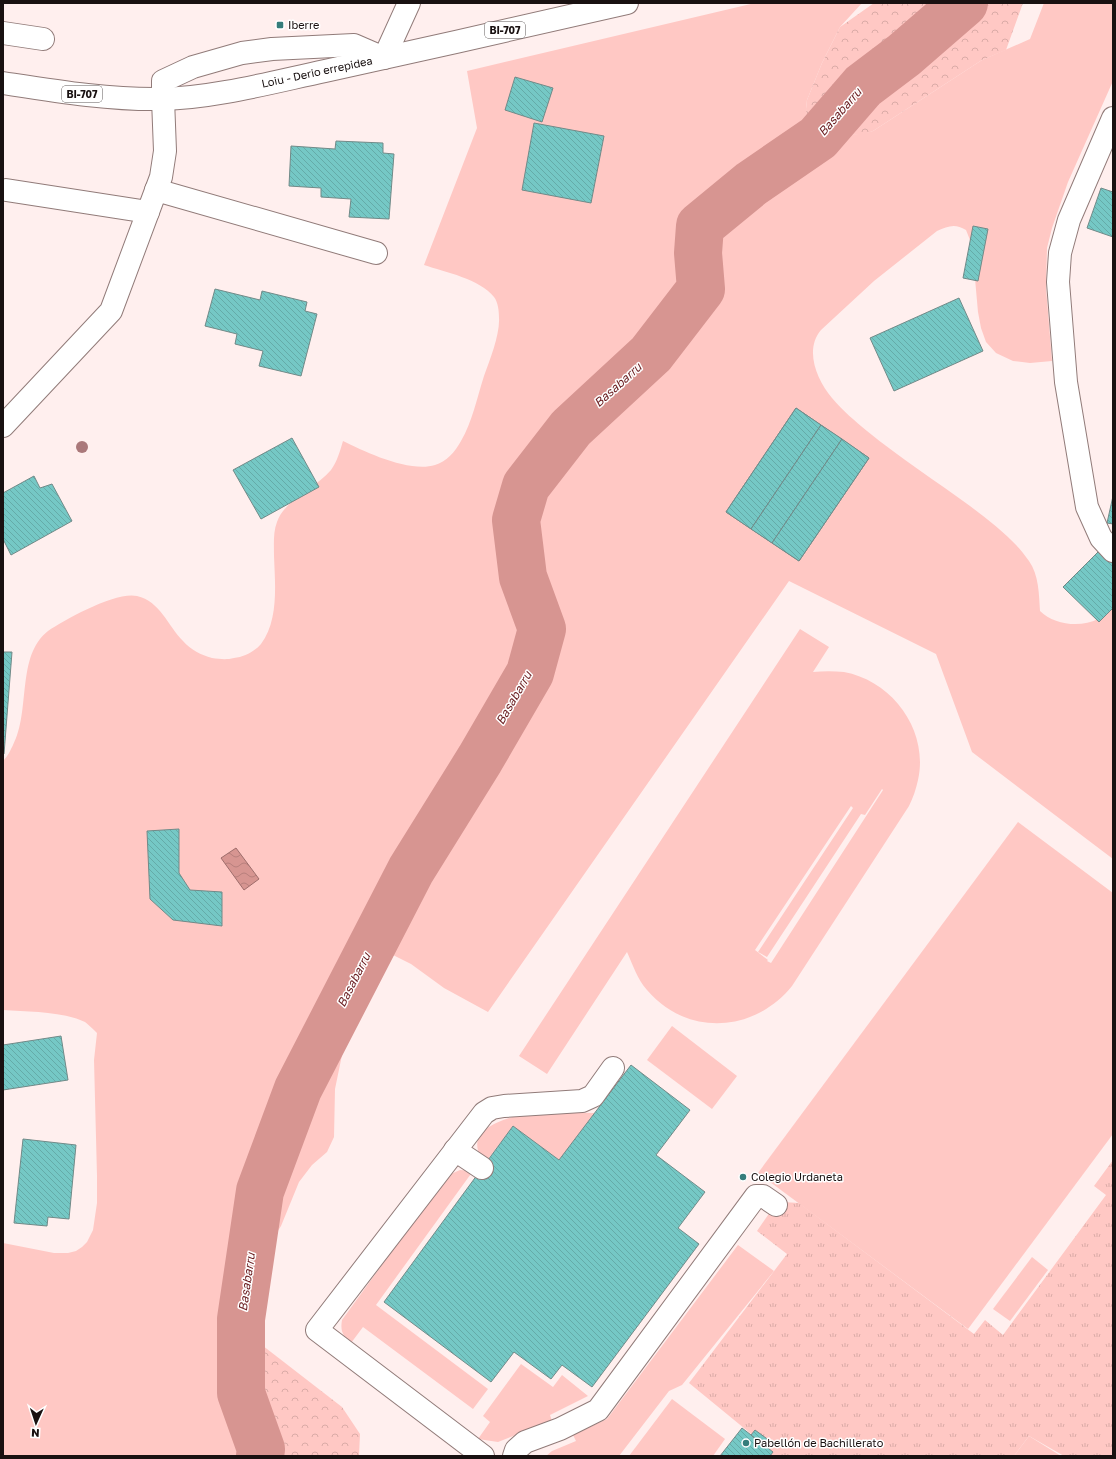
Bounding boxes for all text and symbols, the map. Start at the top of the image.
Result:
place label: Iberre [288,18,319,31]
marker: Iberre [275,20,285,30]
road number: BI-707 [485,22,525,38]
street label: Loiu - Derio errepidea [260,53,374,90]
water label: Basabarru [815,84,865,139]
road number: BI-707 [62,86,102,102]
water label: Basabarru [591,359,645,410]
water label: Basabarru [492,668,535,727]
water label: Basabarru [334,950,374,1009]
place label: Colegio Urdaneta [751,1170,843,1183]
marker: Colegio Urdaneta [738,1172,748,1182]
water label: Basabarru [235,1251,258,1312]
north arrow [16,1403,56,1443]
text: N [31,1427,40,1440]
place label: Pabellón de Bachillerato [754,1436,884,1449]
marker: Pabellón de Bachillerato [741,1438,751,1448]

